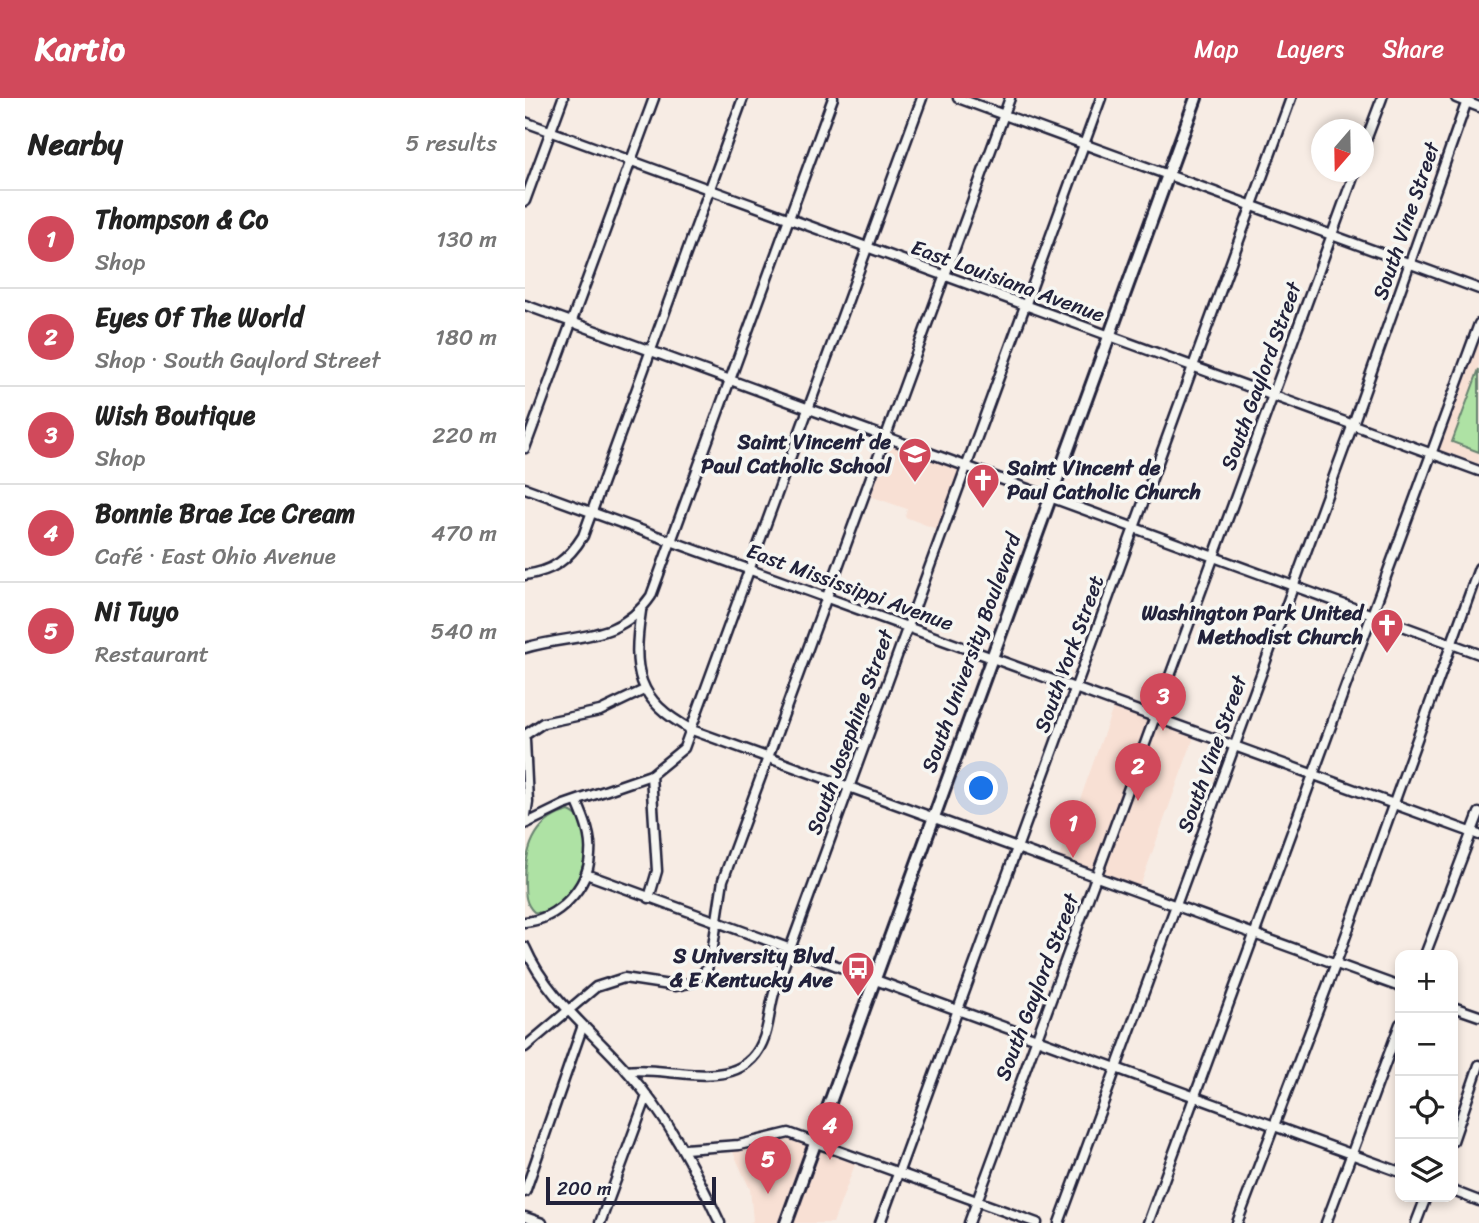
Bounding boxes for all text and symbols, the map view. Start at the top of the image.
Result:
text: Kartio [35,20,125,78]
text: Map [1194,28,1239,70]
text: Layers [1277,28,1344,70]
text: Share [1382,28,1444,70]
text: Nearby [28,117,123,171]
north arrow [1311,119,1374,182]
text: 5 results [406,123,497,164]
street label: South Vine Street [1361,135,1451,305]
text: Thompson & Co [95,196,268,242]
text: 1 [46,219,56,260]
text: 130 m [436,219,497,260]
street label: East Louisiana Avenue [906,228,1111,334]
text: Shop [95,242,145,283]
street label: South Gaylord Street [1209,275,1313,476]
text: Eyes Of The World [95,294,303,340]
text: 2 [44,317,58,358]
text: 180 m [435,317,497,358]
text: Shop · South Gaylord Street [95,340,380,381]
text: Wish Boutique [95,392,255,438]
text: 3 [45,415,57,456]
text: 220 m [432,415,497,456]
place label: Saint Vincent de Paul Catholic School [701,423,892,485]
school or university icon: Saint Vincent de Paul Catholic School [896,435,934,484]
text: Shop [95,438,145,479]
place label: Saint Vincent de Paul Catholic Church [1006,449,1201,511]
church icon: Saint Vincent de Paul Catholic Church [964,461,1002,510]
text: Bonnie Brae Ice Cream [95,490,355,536]
text: 4 [44,513,58,554]
text: 470 m [431,513,497,554]
street label: South University Boulevard [910,526,1033,778]
street label: East Mississippi Avenue [741,532,959,642]
text: Café · East Ohio Avenue [95,536,336,577]
street label: South York Street [1023,570,1115,738]
text: Ni Tuyo [95,588,179,634]
place label: Washington Park United Methodist Church [1141,594,1365,656]
church icon: Washington Park United Methodist Church [1368,606,1406,655]
text: 5 [44,611,58,652]
text: 540 m [430,611,497,652]
street label: South Josephine Street [795,622,905,840]
text: Restaurant [95,634,209,675]
street label: South Vine Street [1166,669,1259,838]
pin: 3 [1140,673,1186,731]
pin: 2 [1115,743,1161,801]
your location [964,771,998,805]
pin: 1 [1050,800,1096,858]
street label: South Gaylord Street [984,886,1091,1086]
place label: S University Blvd & E Kentucky Ave [669,937,835,999]
bus stop icon: S University Blvd & E Kentucky Ave [839,949,877,998]
map controls [1395,950,1458,1202]
button: + [1395,950,1458,1013]
button: − [1395,1013,1458,1076]
button: locate [1395,1076,1458,1139]
pin: 4 [807,1102,853,1160]
pin: 5 [745,1136,791,1194]
button: layers [1395,1139,1458,1202]
text: 200 m [557,1172,612,1205]
scale bar [546,1174,716,1206]

